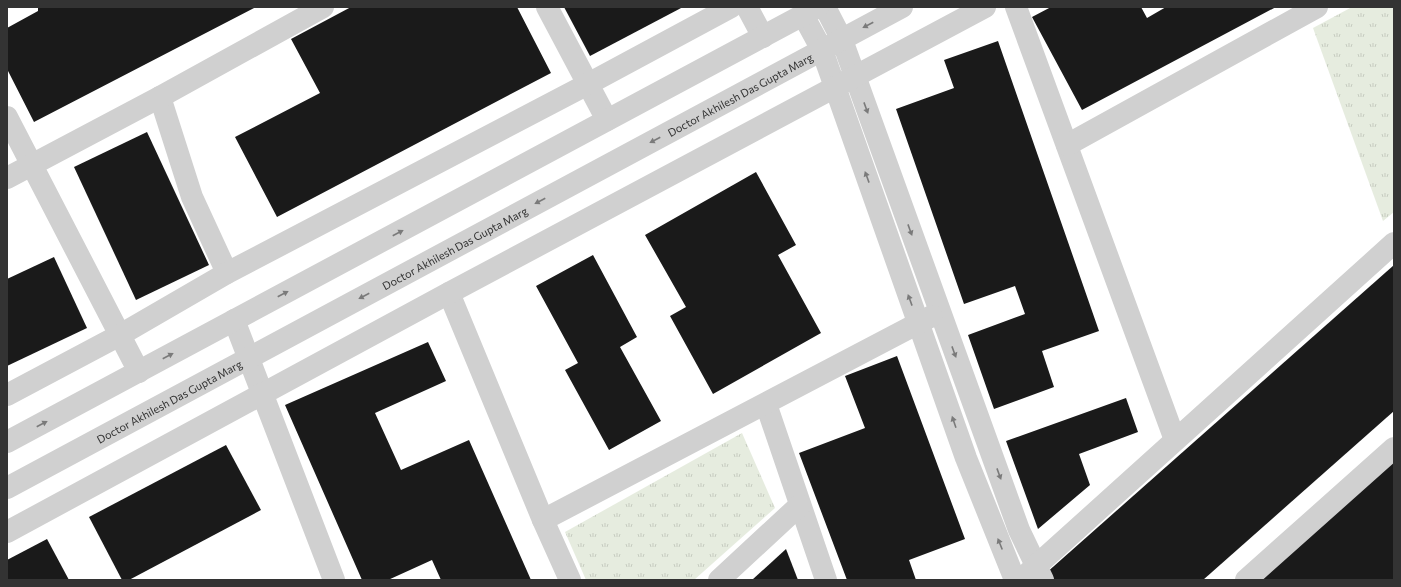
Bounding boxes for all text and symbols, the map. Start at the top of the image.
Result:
one-way arrow [862,22,874,29]
street label: Doctor Akhilesh Das Gupta Marg [665,50,815,138]
one-way arrow [863,102,869,114]
one-way arrow [649,137,661,143]
one-way arrow [863,171,869,183]
one-way arrow [535,198,546,205]
street label: Doctor Akhilesh Das Gupta Marg [380,203,529,292]
one-way arrow [908,224,914,236]
one-way arrow [392,229,403,236]
one-way arrow [277,291,289,297]
one-way arrow [358,293,370,299]
one-way arrow [907,293,913,305]
one-way arrow [952,347,958,359]
one-way arrow [163,352,174,359]
street label: Doctor Akhilesh Das Gupta Marg [94,357,244,445]
one-way arrow [950,416,956,428]
one-way arrow [36,420,47,427]
one-way arrow [996,469,1002,481]
one-way arrow [997,537,1003,549]

